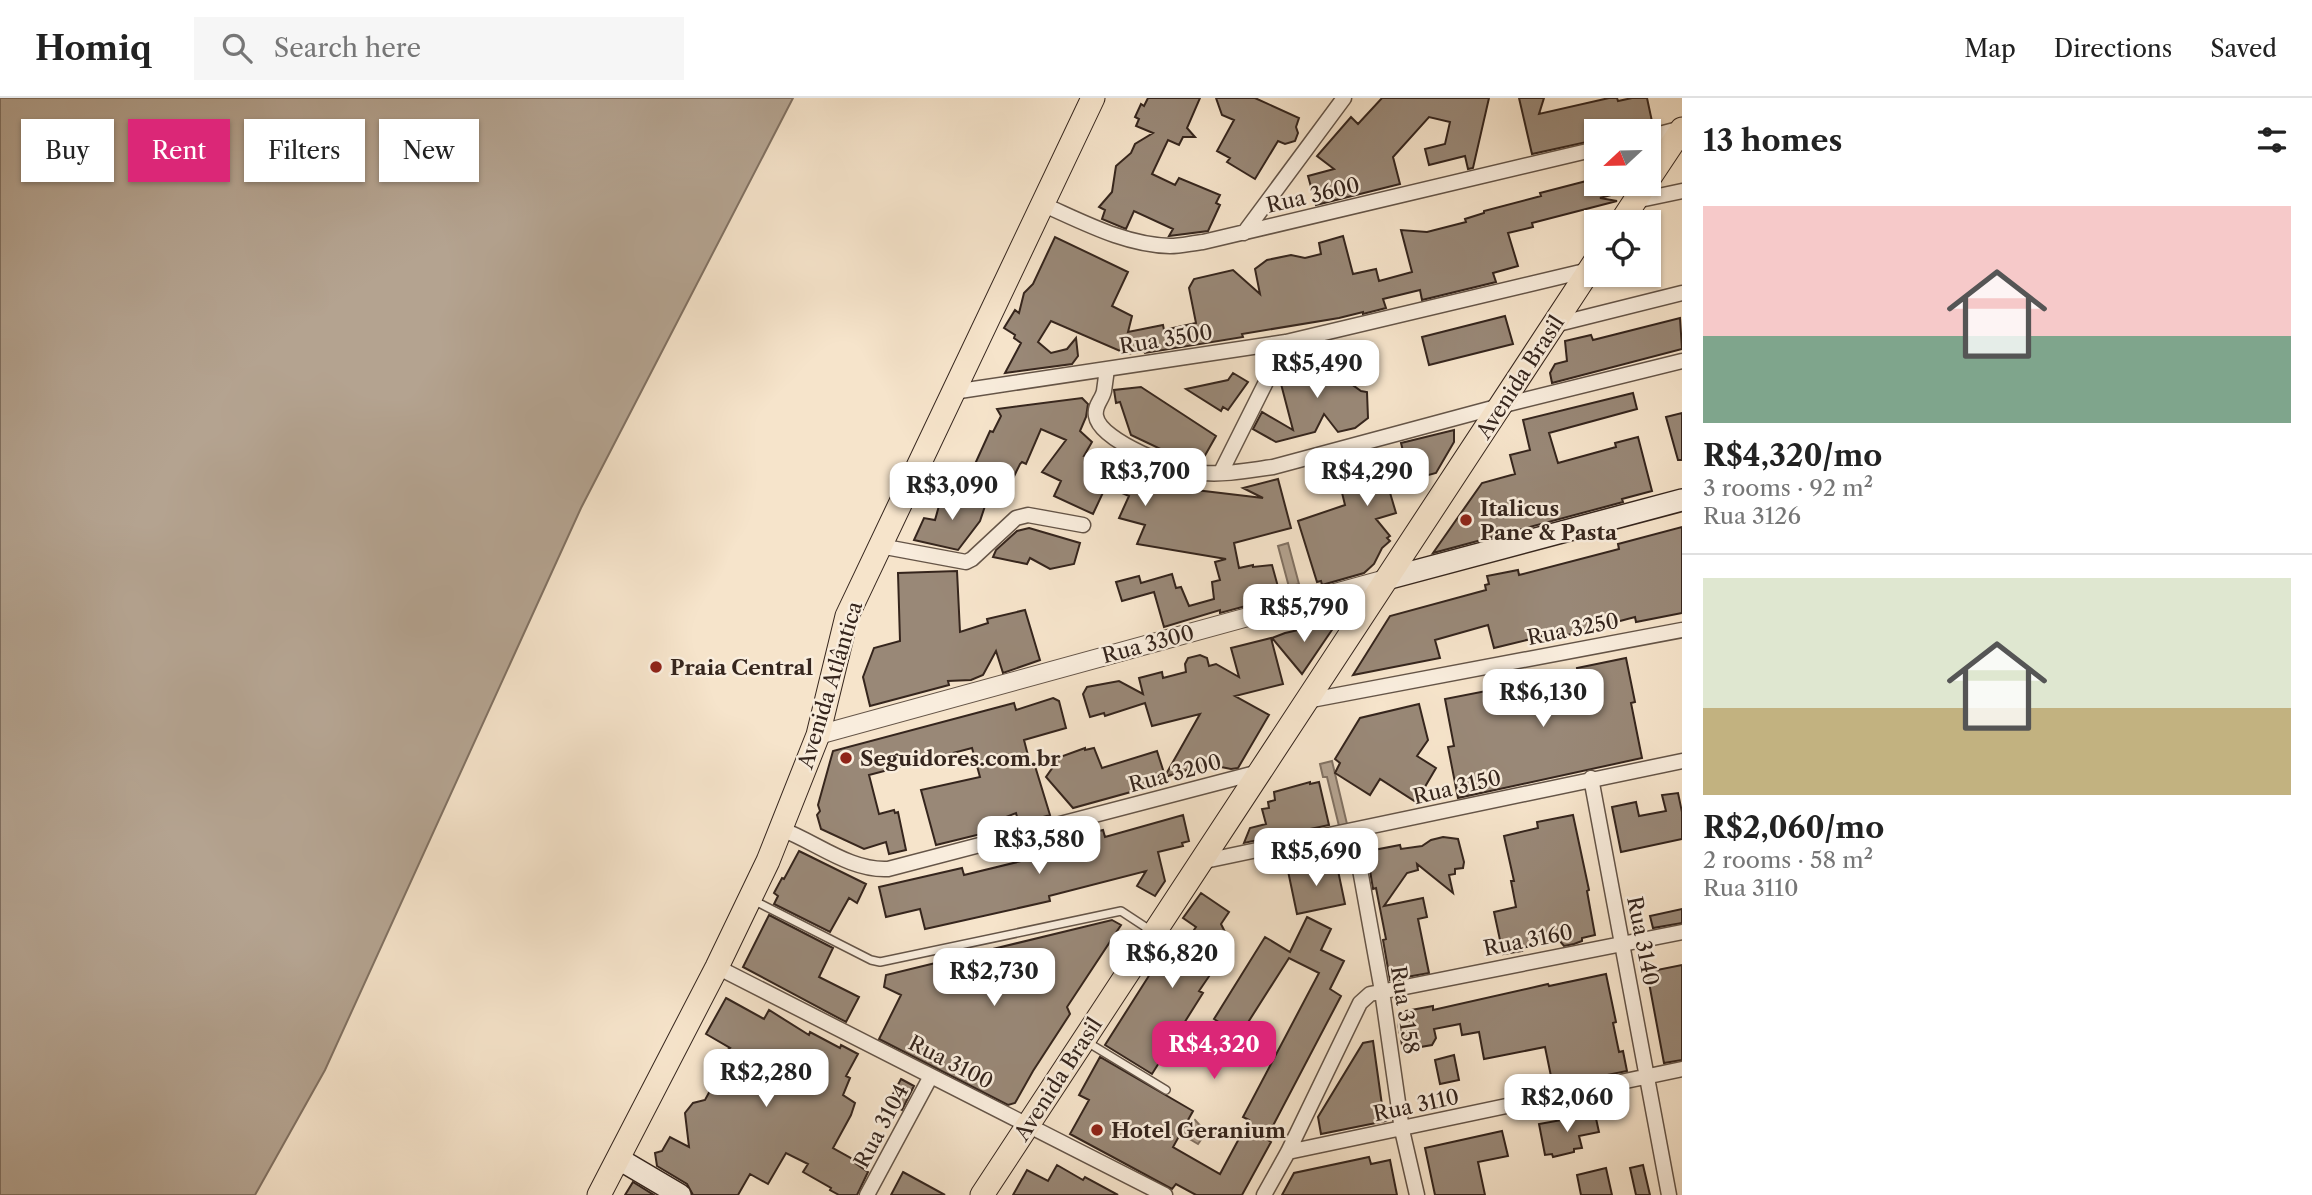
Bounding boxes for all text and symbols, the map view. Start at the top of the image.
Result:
search box [194,17,684,80]
text: Homiq [35,28,152,69]
icon: search [218,29,256,67]
text: Search here [274,32,421,64]
text: Map [1964,34,2016,63]
text: Directions [2054,34,2172,63]
text: Saved [2210,34,2277,63]
chip: Buy [21,119,114,182]
chip: Rent [128,119,230,182]
chip: Filters [244,119,365,182]
chip: New [379,119,479,182]
north arrow [1584,119,1661,196]
map controls [1584,119,1661,287]
icon: filters [2253,121,2291,159]
text: 13 homes [1703,122,1842,159]
street label: Rua 3600 [1264,172,1362,218]
button: locate [1584,210,1661,287]
icon: home [1934,251,2060,377]
street label: Avenida Brasil [1470,311,1569,444]
street label: Rua 3500 [1117,319,1215,359]
pin: R$5,490 [1252,341,1382,400]
text: R$5,490 [1271,349,1363,377]
text: R$4,320/mo [1703,437,1882,474]
pin: R$3,700 [1080,448,1210,508]
pin: R$4,290 [1302,448,1432,508]
text: R$3,700 [1100,457,1190,485]
text: R$4,290 [1321,457,1413,485]
pin: R$3,090 [887,462,1017,522]
text: R$3,090 [906,471,998,499]
text: 3 rooms · 92 m² [1703,474,1873,502]
place label: Italicus Pane & Pasta [1480,496,1618,545]
text: Rua 3126 [1703,502,1801,530]
marker: Italicus Pane & Pasta [1458,512,1474,528]
pin: R$5,790 [1239,584,1369,644]
text: R$5,790 [1259,593,1349,621]
street label: Avenida Atlântica [792,597,868,773]
street label: Rua 3250 [1525,608,1621,650]
street label: Rua 3300 [1099,620,1197,668]
icon: home [1934,623,2060,749]
place label: Praia Central [670,655,813,680]
marker: Praia Central [648,659,664,675]
pin: R$6,130 [1478,670,1608,729]
text: R$6,130 [1499,678,1587,706]
place label: Seguidores.com.br [860,746,1061,771]
street label: Rua 3200 [1126,749,1224,797]
marker: Seguidores.com.br [838,750,854,766]
street label: Rua 3150 [1410,765,1504,809]
text: R$2,060/mo [1703,809,1884,846]
pin: R$3,580 [974,816,1104,876]
text: R$3,580 [993,825,1085,853]
pin: R$5,690 [1251,828,1381,888]
text: R$5,690 [1270,837,1362,865]
text: 2 rooms · 58 m² [1703,846,1873,874]
text: Rua 3110 [1703,874,1799,902]
street label: Rua 3140 [1622,894,1664,988]
street label: Rua 3160 [1481,919,1575,961]
pin: R$6,820 [1107,930,1237,990]
text: R$6,820 [1125,939,1219,967]
pin: R$2,730 [929,948,1059,1008]
text: R$2,730 [949,957,1039,985]
street label: Rua 3158 [1386,964,1424,1056]
street label: Avenida Brasil [1008,1013,1107,1146]
pin: R$4,320 [1149,1021,1279,1081]
street label: Rua 3100 [904,1030,998,1094]
text: R$4,320 [1168,1030,1260,1058]
pin: R$2,280 [701,1049,831,1109]
text: R$2,280 [720,1058,812,1086]
pin: R$2,060 [1502,1074,1632,1134]
street label: Rua 3104 [849,1080,913,1172]
text: R$2,060 [1520,1083,1614,1111]
street label: Rua 3110 [1371,1084,1461,1126]
place label: Hotel Geranium [1111,1118,1286,1143]
marker: Hotel Geranium [1089,1122,1105,1138]

